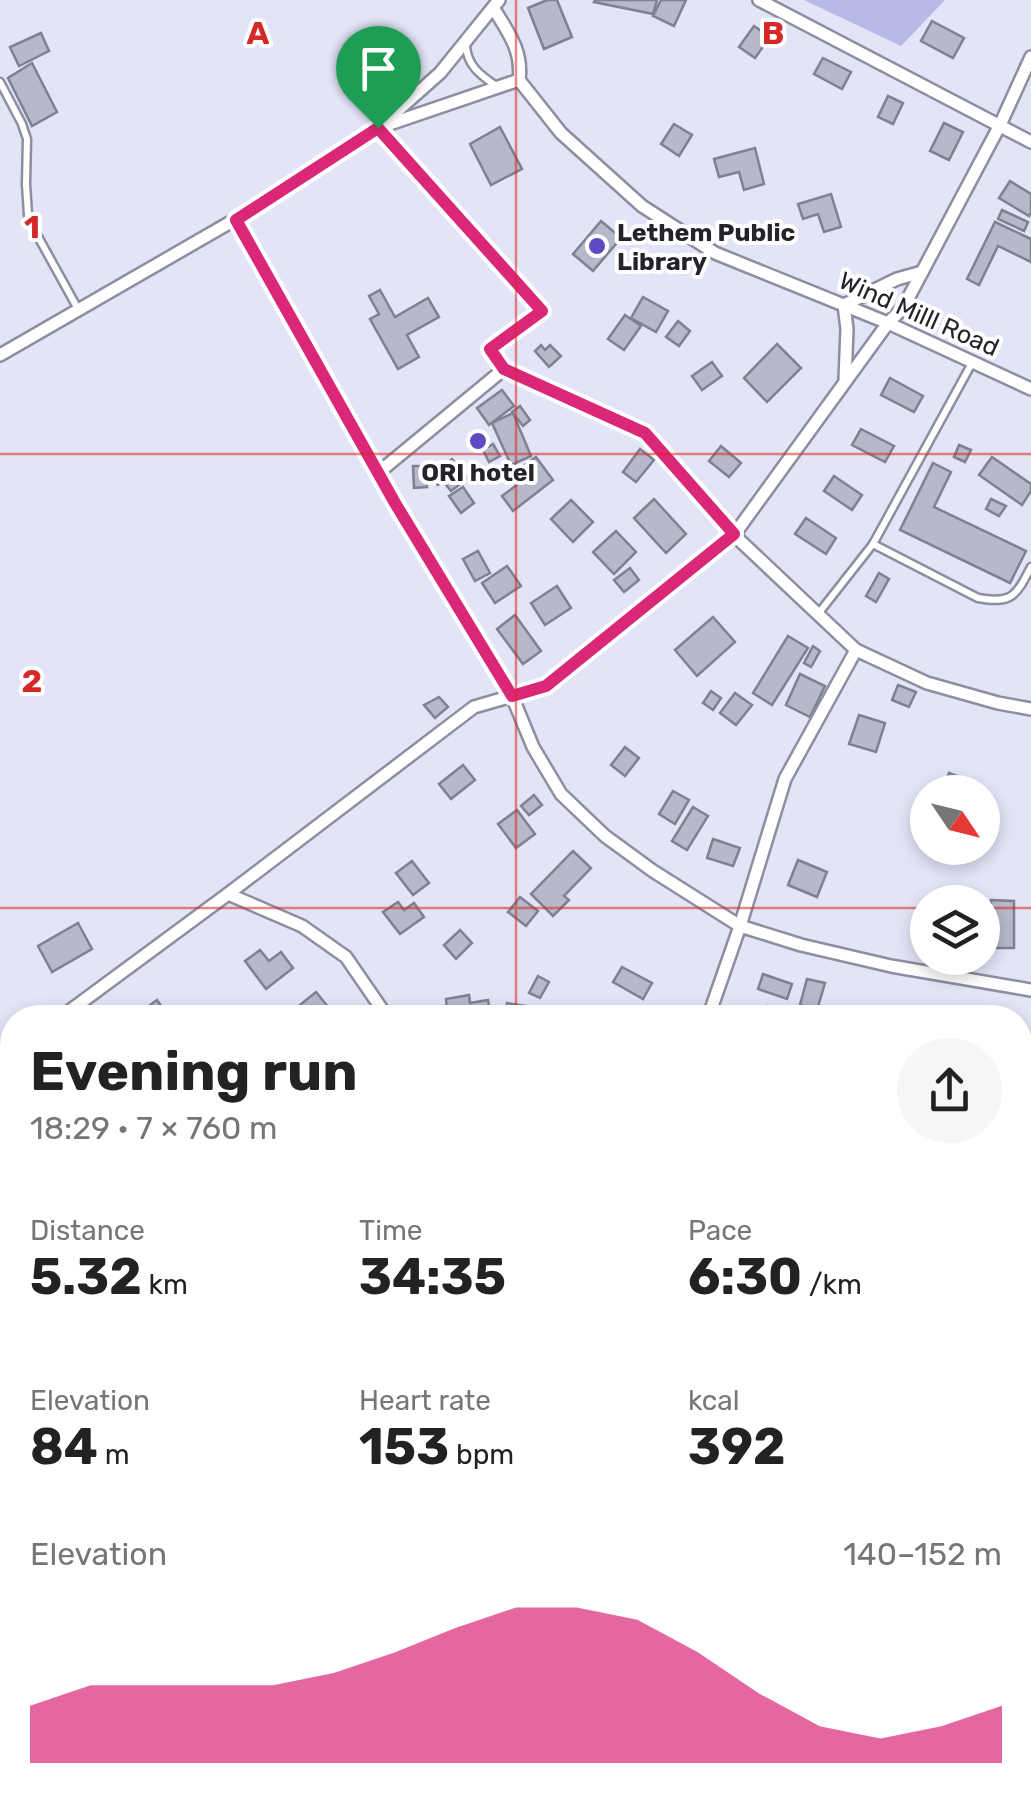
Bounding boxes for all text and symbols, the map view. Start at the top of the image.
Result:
text: A [247,14,270,52]
text: B [762,14,784,52]
pin [336,26,421,129]
icon: arrive [351,41,406,96]
text: 1 [24,208,40,246]
place label: Lethem Public Library [617,218,795,276]
marker: Lethem Public Library [586,235,608,257]
street label: Wind Milll Road [835,266,1003,362]
marker: ORI hotel [467,430,489,452]
place label: ORI hotel [421,458,535,487]
text: 2 [22,662,42,700]
north arrow [910,775,1000,865]
map controls [910,775,1000,975]
button: layers [910,885,1000,975]
button: share [897,1038,1002,1143]
text: Evening run [30,1039,358,1104]
text: 18:29 · 7 × 760 m [30,1109,278,1147]
text: Distance [30,1214,145,1247]
text: Time [359,1214,422,1247]
text: Pace [688,1214,752,1247]
text: 5.32 [30,1247,142,1307]
text: 34:35 [359,1247,506,1307]
text: 6:30 [688,1247,802,1307]
text: km [142,1268,188,1301]
text: /km [802,1268,862,1301]
text: Elevation [30,1384,150,1417]
text: Heart rate [359,1384,491,1417]
text: kcal [688,1384,739,1417]
text: 84 [30,1417,98,1477]
text: 153 [359,1417,449,1477]
text: 392 [688,1417,786,1477]
text: m [98,1438,130,1471]
text: bpm [449,1438,514,1471]
text: Elevation [30,1535,167,1573]
text: 140–152 m [843,1535,1002,1573]

